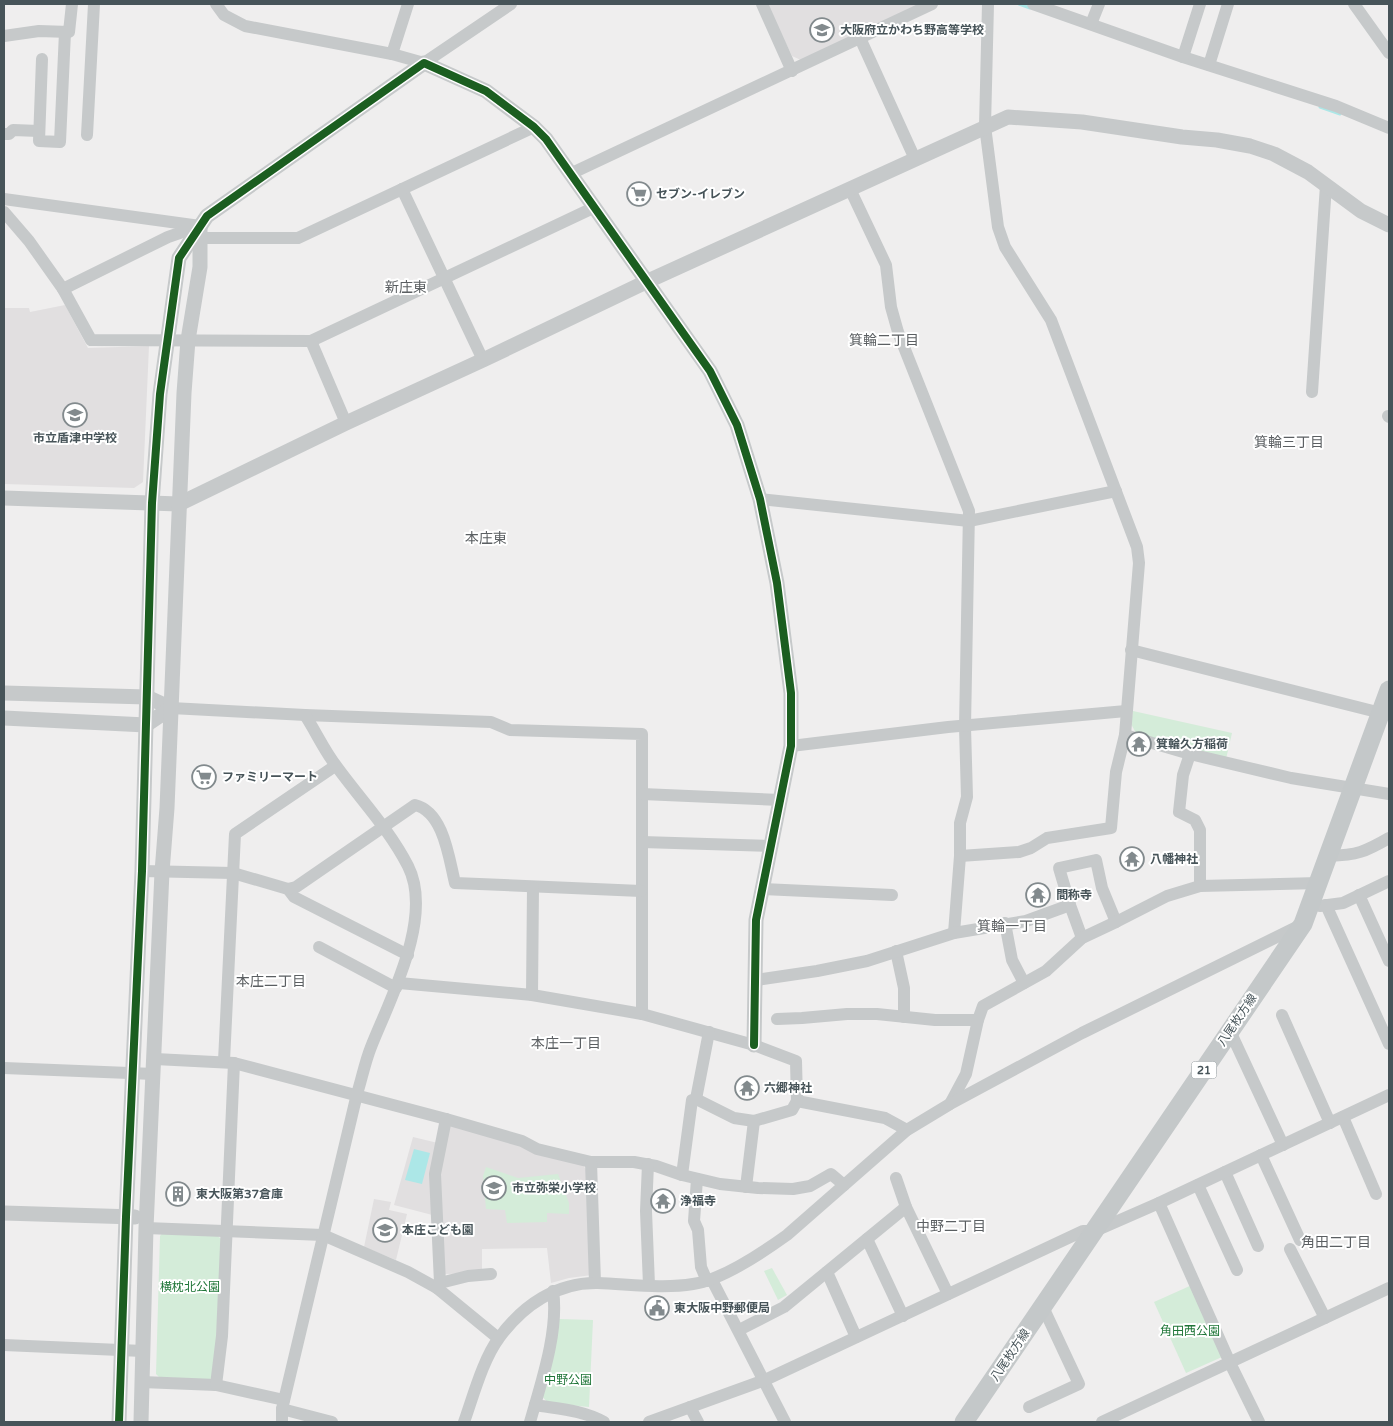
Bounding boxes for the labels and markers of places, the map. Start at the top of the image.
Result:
school or university icon: 大阪府立かわち野高等学校 [809,17,835,43]
place label: 大阪府立かわち野高等学校 [840,23,984,37]
supermarket icon: セブン-イレブン [626,181,652,207]
place label: セブン-イレブン [656,187,745,201]
school or university icon: 市立盾津中学校 [62,402,88,428]
place label: 市立盾津中学校 [33,431,117,445]
temple icon: 箕輪久方稲荷 [1126,731,1152,757]
place label: 箕輪久方稲荷 [1156,737,1228,751]
supermarket icon: ファミリーマート [191,764,217,790]
place label: ファミリーマート [222,770,318,784]
temple icon: 八幡神社 [1119,846,1145,872]
place label: 八幡神社 [1150,852,1198,866]
temple icon: 間称寺 [1025,882,1051,908]
place label: 間称寺 [1056,888,1092,902]
temple icon: 六郷神社 [734,1075,760,1101]
place label: 六郷神社 [764,1081,812,1095]
school or university icon: 市立弥栄小学校 [481,1175,507,1201]
building icon: 東大阪第37倉庫 [165,1181,191,1207]
place label: 市立弥栄小学校 [512,1181,596,1195]
place label: 東大阪第37倉庫 [196,1187,283,1201]
temple icon: 浄福寺 [650,1188,676,1214]
place label: 浄福寺 [680,1194,716,1208]
school or university icon: 本庄こども園 [372,1217,398,1243]
place label: 本庄こども園 [402,1223,474,1237]
public building icon: 東大阪中野郵便局 [644,1295,670,1321]
place label: 東大阪中野郵便局 [674,1301,770,1315]

